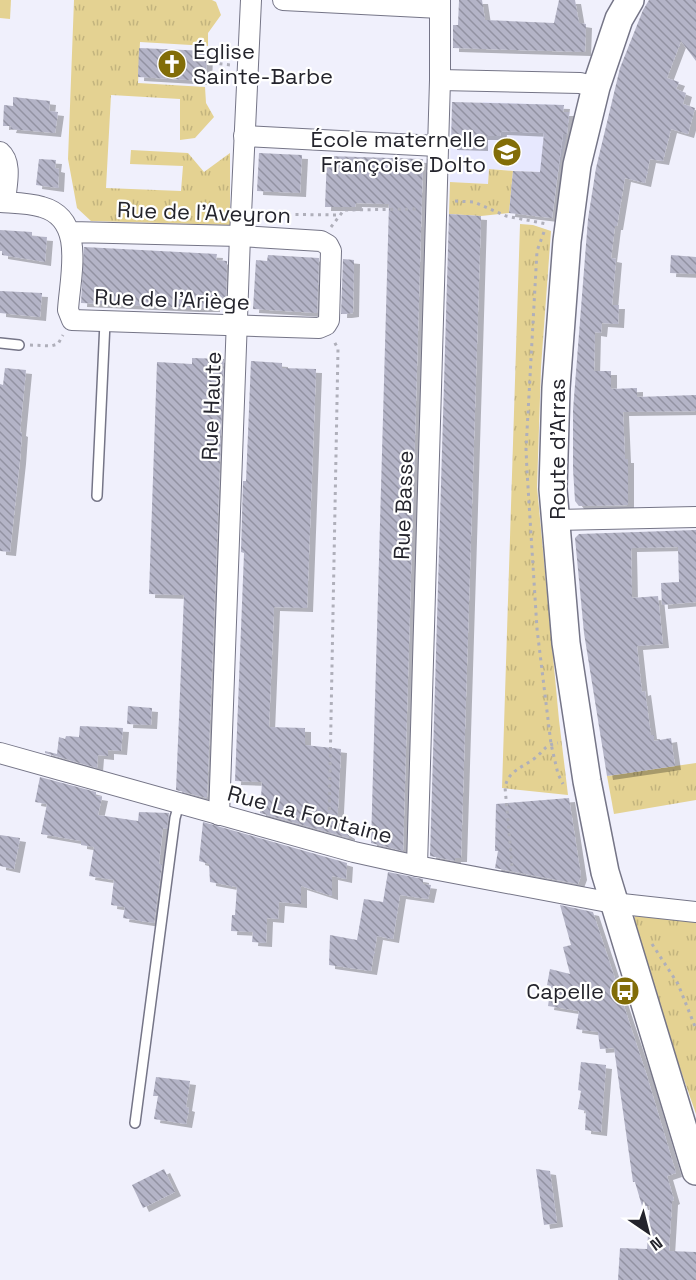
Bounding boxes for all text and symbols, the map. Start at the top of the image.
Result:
place label: Église Sainte-Barbe [193,37,333,90]
church icon: Église Sainte-Barbe [156,48,188,80]
place label: École maternelle Françoise Dolto [311,125,486,178]
school or university icon: École maternelle Françoise Dolto [491,136,523,168]
street label: Rue de l'Aveyron [116,195,292,229]
street label: Rue de l'Ariège [94,282,250,316]
street label: Rue Haute [195,351,227,461]
street label: Route d'Arras [543,378,571,520]
street label: Rue Basse [387,450,419,560]
street label: Rue La Fontaine [225,779,395,849]
bus stop icon: Capelle [609,975,641,1007]
place label: Capelle [526,977,604,1005]
north arrow [618,1202,678,1262]
text: N [646,1232,667,1256]

